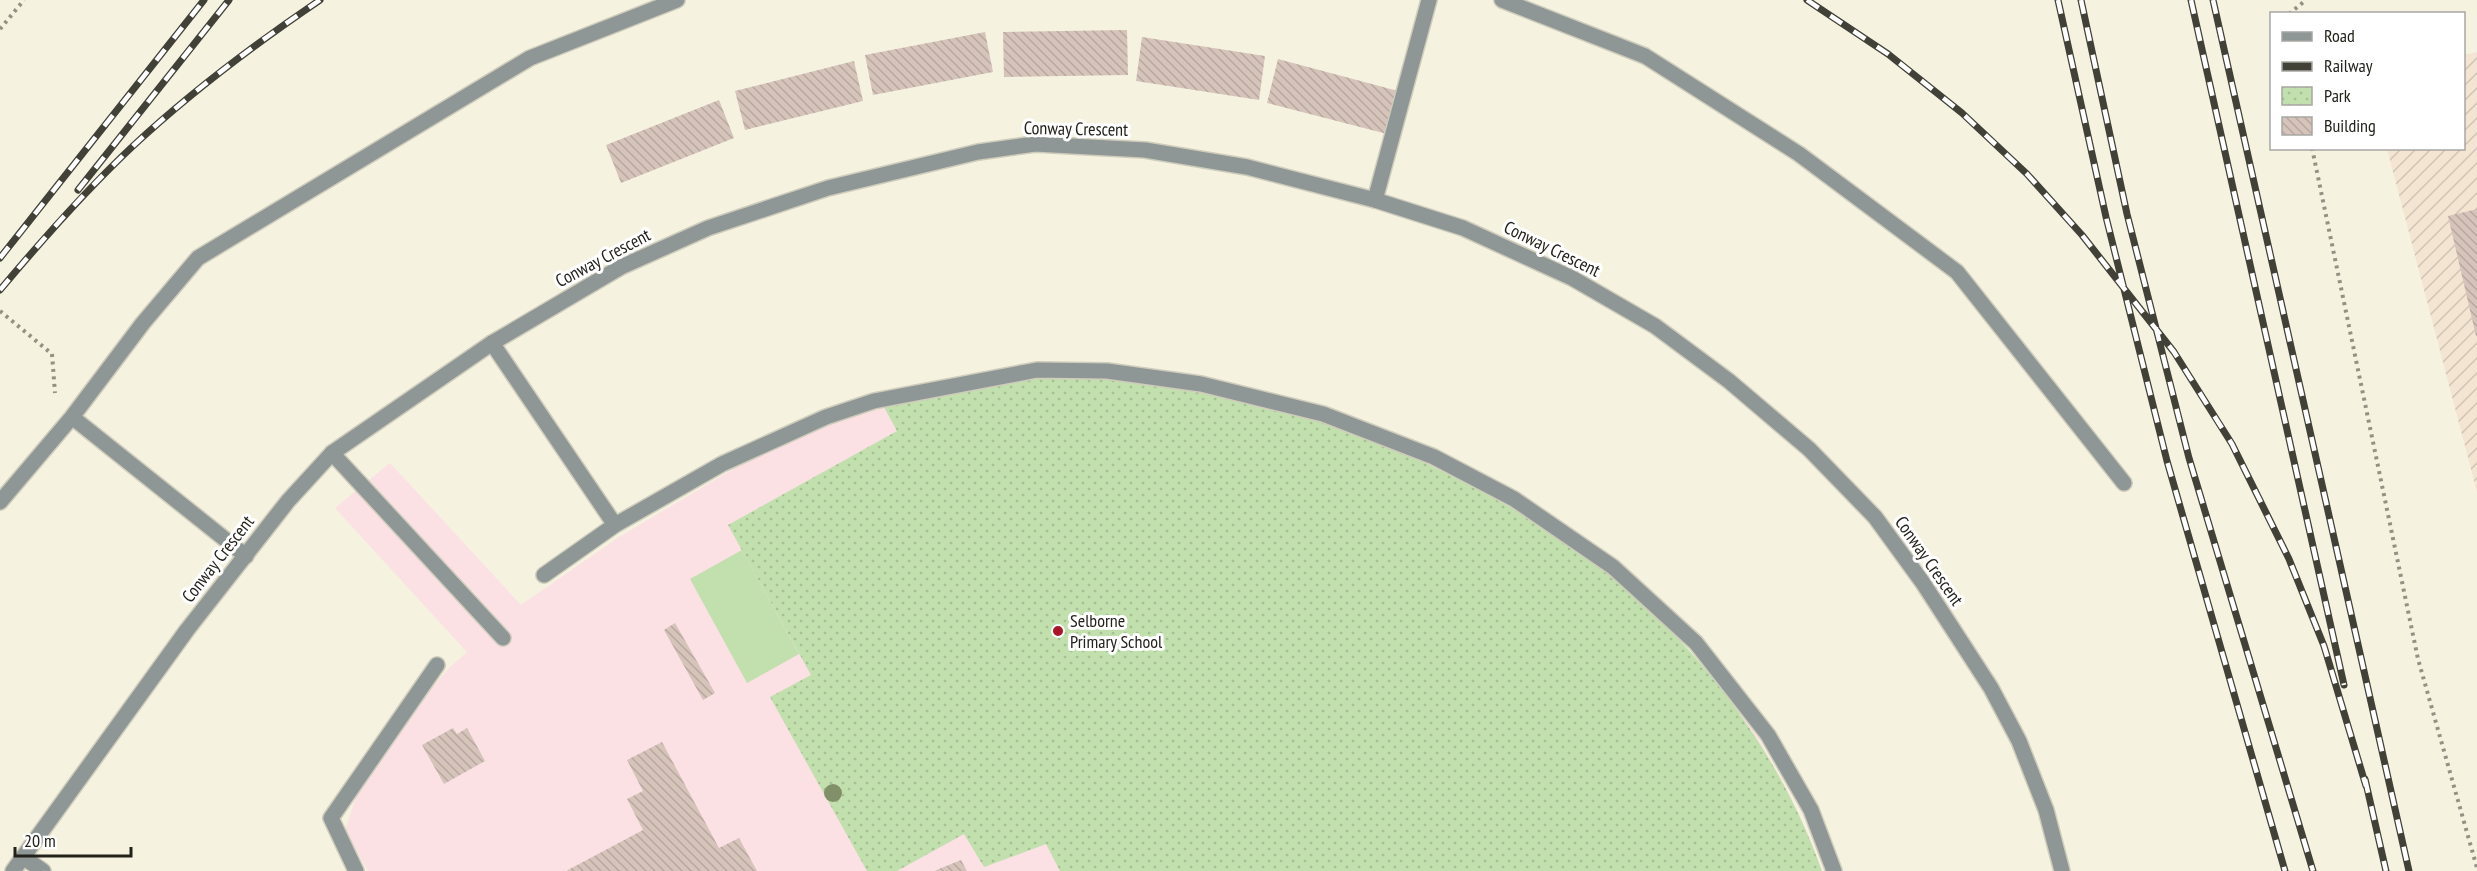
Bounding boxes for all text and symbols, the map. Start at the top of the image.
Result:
legend [2270,12,2465,150]
text: Road [2324,24,2355,47]
text: Railway [2324,54,2373,77]
text: Park [2324,84,2351,107]
text: Building [2324,114,2376,137]
street label: Conway Crescent [1024,116,1128,141]
street label: Conway Crescent [1500,215,1604,282]
street label: Conway Crescent [551,223,654,292]
street label: Conway Crescent [176,511,259,607]
street label: Conway Crescent [1890,511,1969,610]
place label: Selborne Primary School [1070,609,1163,653]
marker: Selborne Primary School [1051,624,1065,638]
scale bar [15,820,130,858]
text: 20 m [24,829,56,852]

